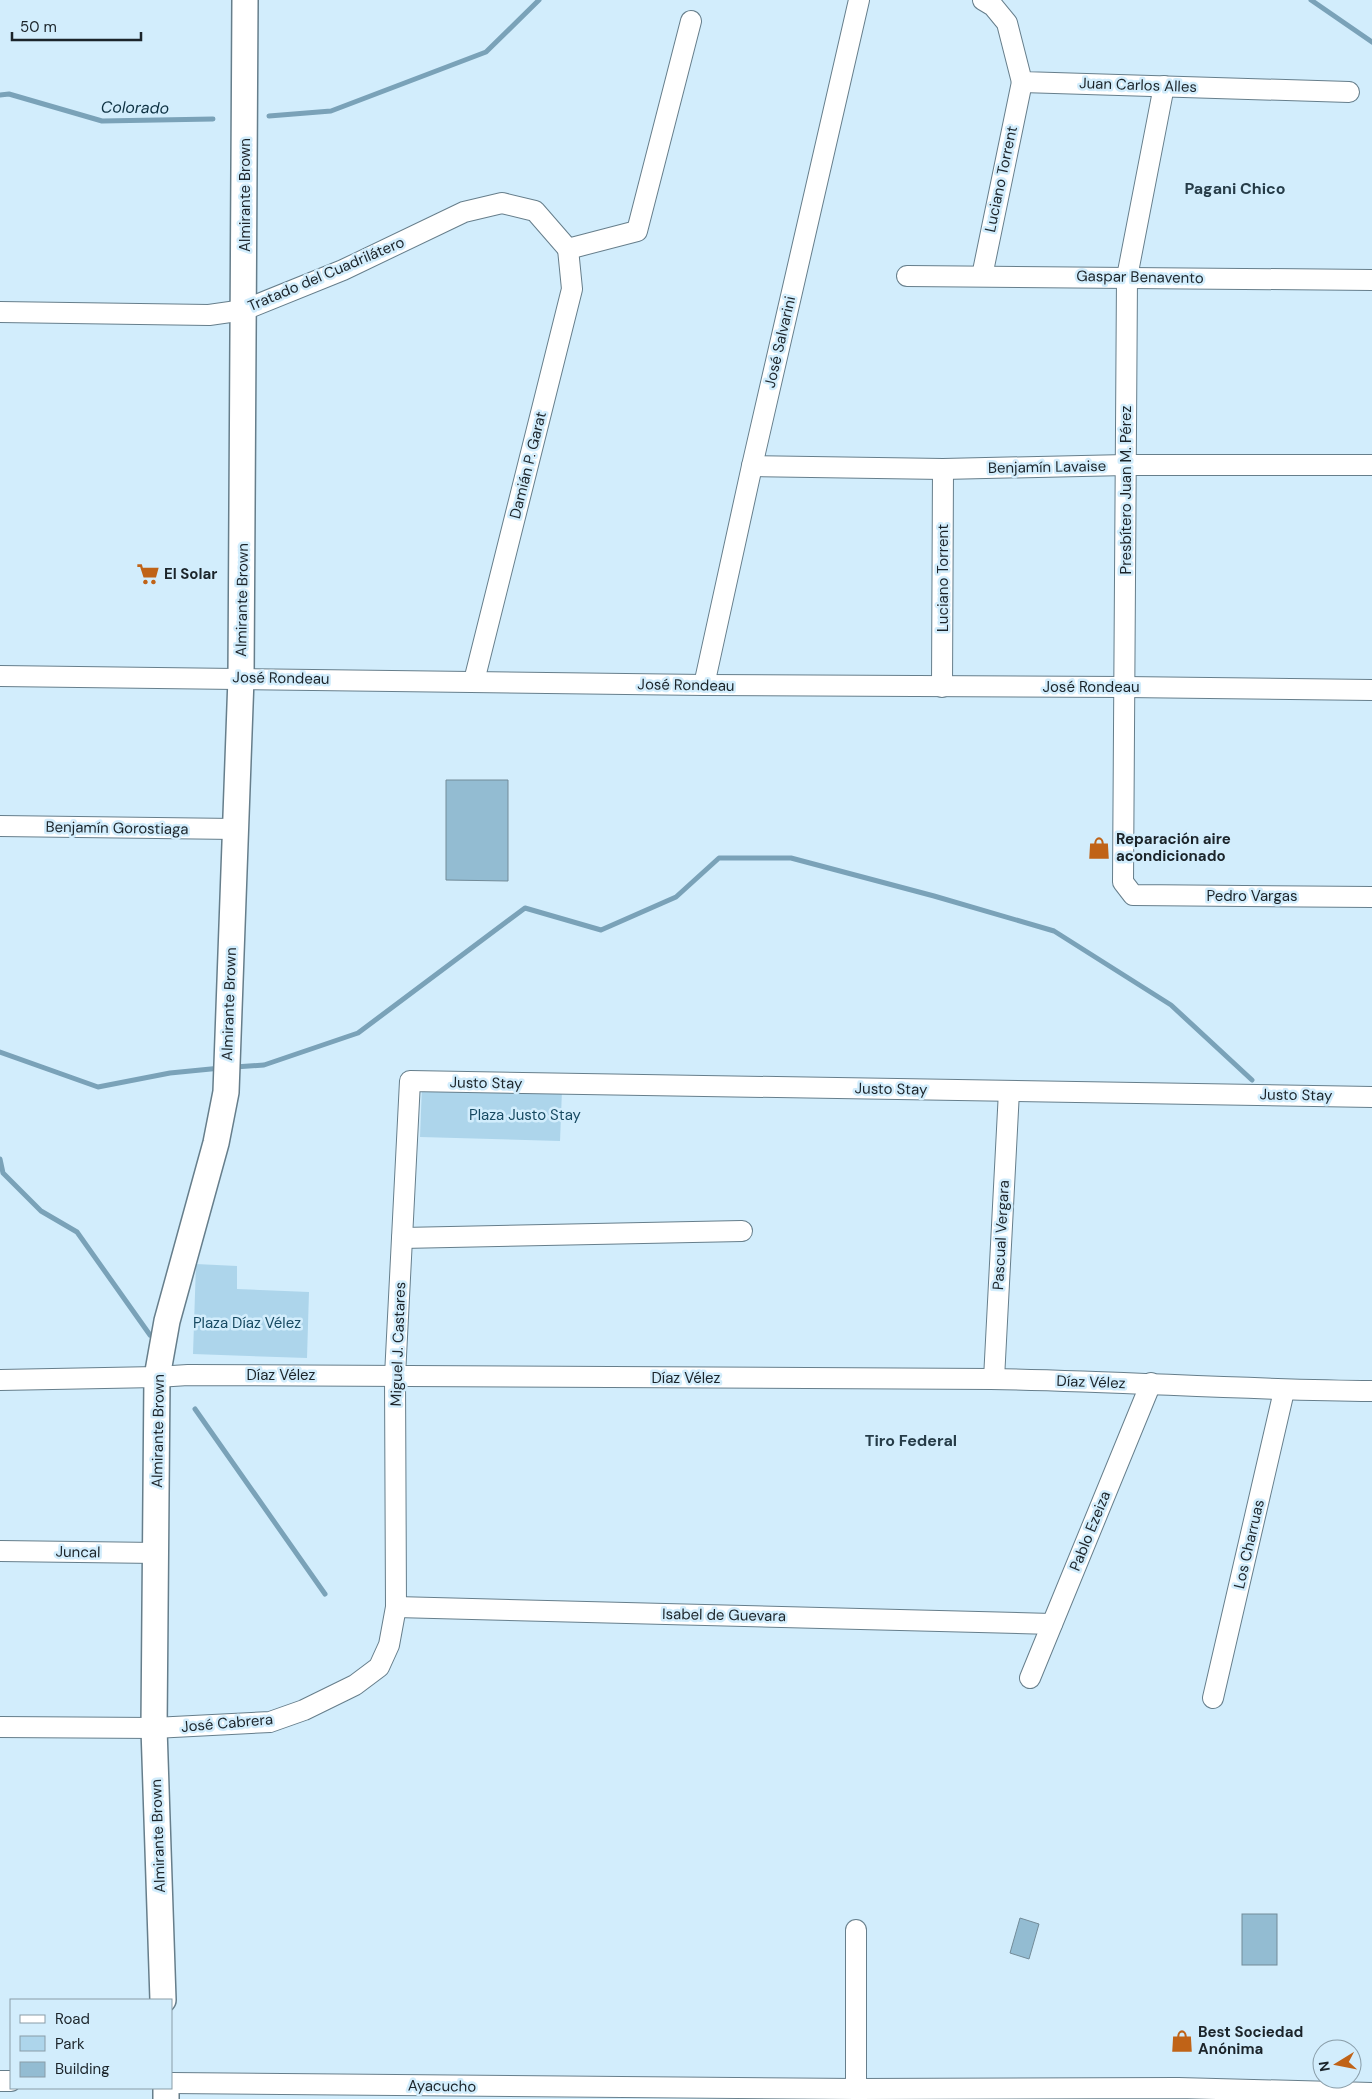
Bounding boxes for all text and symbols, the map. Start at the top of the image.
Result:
scale bar [12,10,141,42]
text: 50 m [20,17,57,37]
street label: Juan Carlos Alles [1079,73,1197,97]
water label: Colorado [101,96,169,119]
street label: Luciano Torrent [980,124,1022,234]
street label: Almirante Brown [235,138,255,252]
district label: Pagani Chico [1184,178,1286,199]
street label: Tratado del Cuadrilátero [245,232,407,316]
street label: Gaspar Benavento [1076,266,1204,288]
street label: José Salvarini [760,294,800,390]
street label: Presbítero Juan M. Pérez [1116,405,1136,574]
street label: Damián P. Garat [505,409,551,521]
street label: Benjamín Lavaise [988,456,1106,478]
street label: Luciano Torrent [933,524,953,632]
street label: Almirante Brown [231,543,253,657]
supermarket icon: El Solar [135,561,161,587]
place label: El Solar [164,564,217,584]
street label: José Rondeau [232,667,330,689]
street label: José Rondeau [637,674,735,696]
street label: José Rondeau [1042,677,1140,697]
street label: Benjamín Gorostiaga [45,817,189,839]
place label: Reparación aire acondicionado [1116,829,1231,866]
shop icon: Reparación aire acondicionado [1086,835,1112,861]
street label: Pedro Vargas [1206,886,1298,906]
street label: Almirante Brown [217,947,241,1061]
street label: Justo Stay [449,1072,523,1094]
street label: Justo Stay [854,1078,928,1100]
street label: Justo Stay [1259,1084,1333,1106]
park label: Plaza Justo Stay [469,1105,582,1125]
street label: Pascual Vergara [988,1180,1014,1290]
street label: Miguel J. Castares [386,1281,410,1407]
park label: Plaza Díaz Vélez [193,1313,301,1333]
street label: Díaz Vélez [246,1365,316,1385]
street label: Díaz Vélez [651,1368,721,1388]
street label: Díaz Vélez [1056,1371,1126,1393]
street label: Almirante Brown [147,1374,169,1488]
district label: Tiro Federal [865,1430,957,1451]
street label: Pablo Ezeiza [1065,1488,1115,1574]
street label: Los Charruas [1229,1497,1269,1591]
street label: Juncal [55,1542,101,1562]
street label: Isabel de Guevara [662,1604,786,1626]
street label: José Cabrera [180,1709,274,1737]
street label: Almirante Brown [146,1779,170,1893]
legend [10,1999,172,2089]
text: Road [55,2009,90,2029]
place label: Best Sociedad Anónima [1198,2022,1303,2059]
shop icon: Best Sociedad Anónima [1169,2028,1195,2054]
text: Park [55,2034,85,2054]
north arrow [1312,2039,1362,2089]
text: Building [55,2059,110,2079]
text: N [1314,2060,1334,2073]
street label: Ayacucho [408,2075,476,2097]

